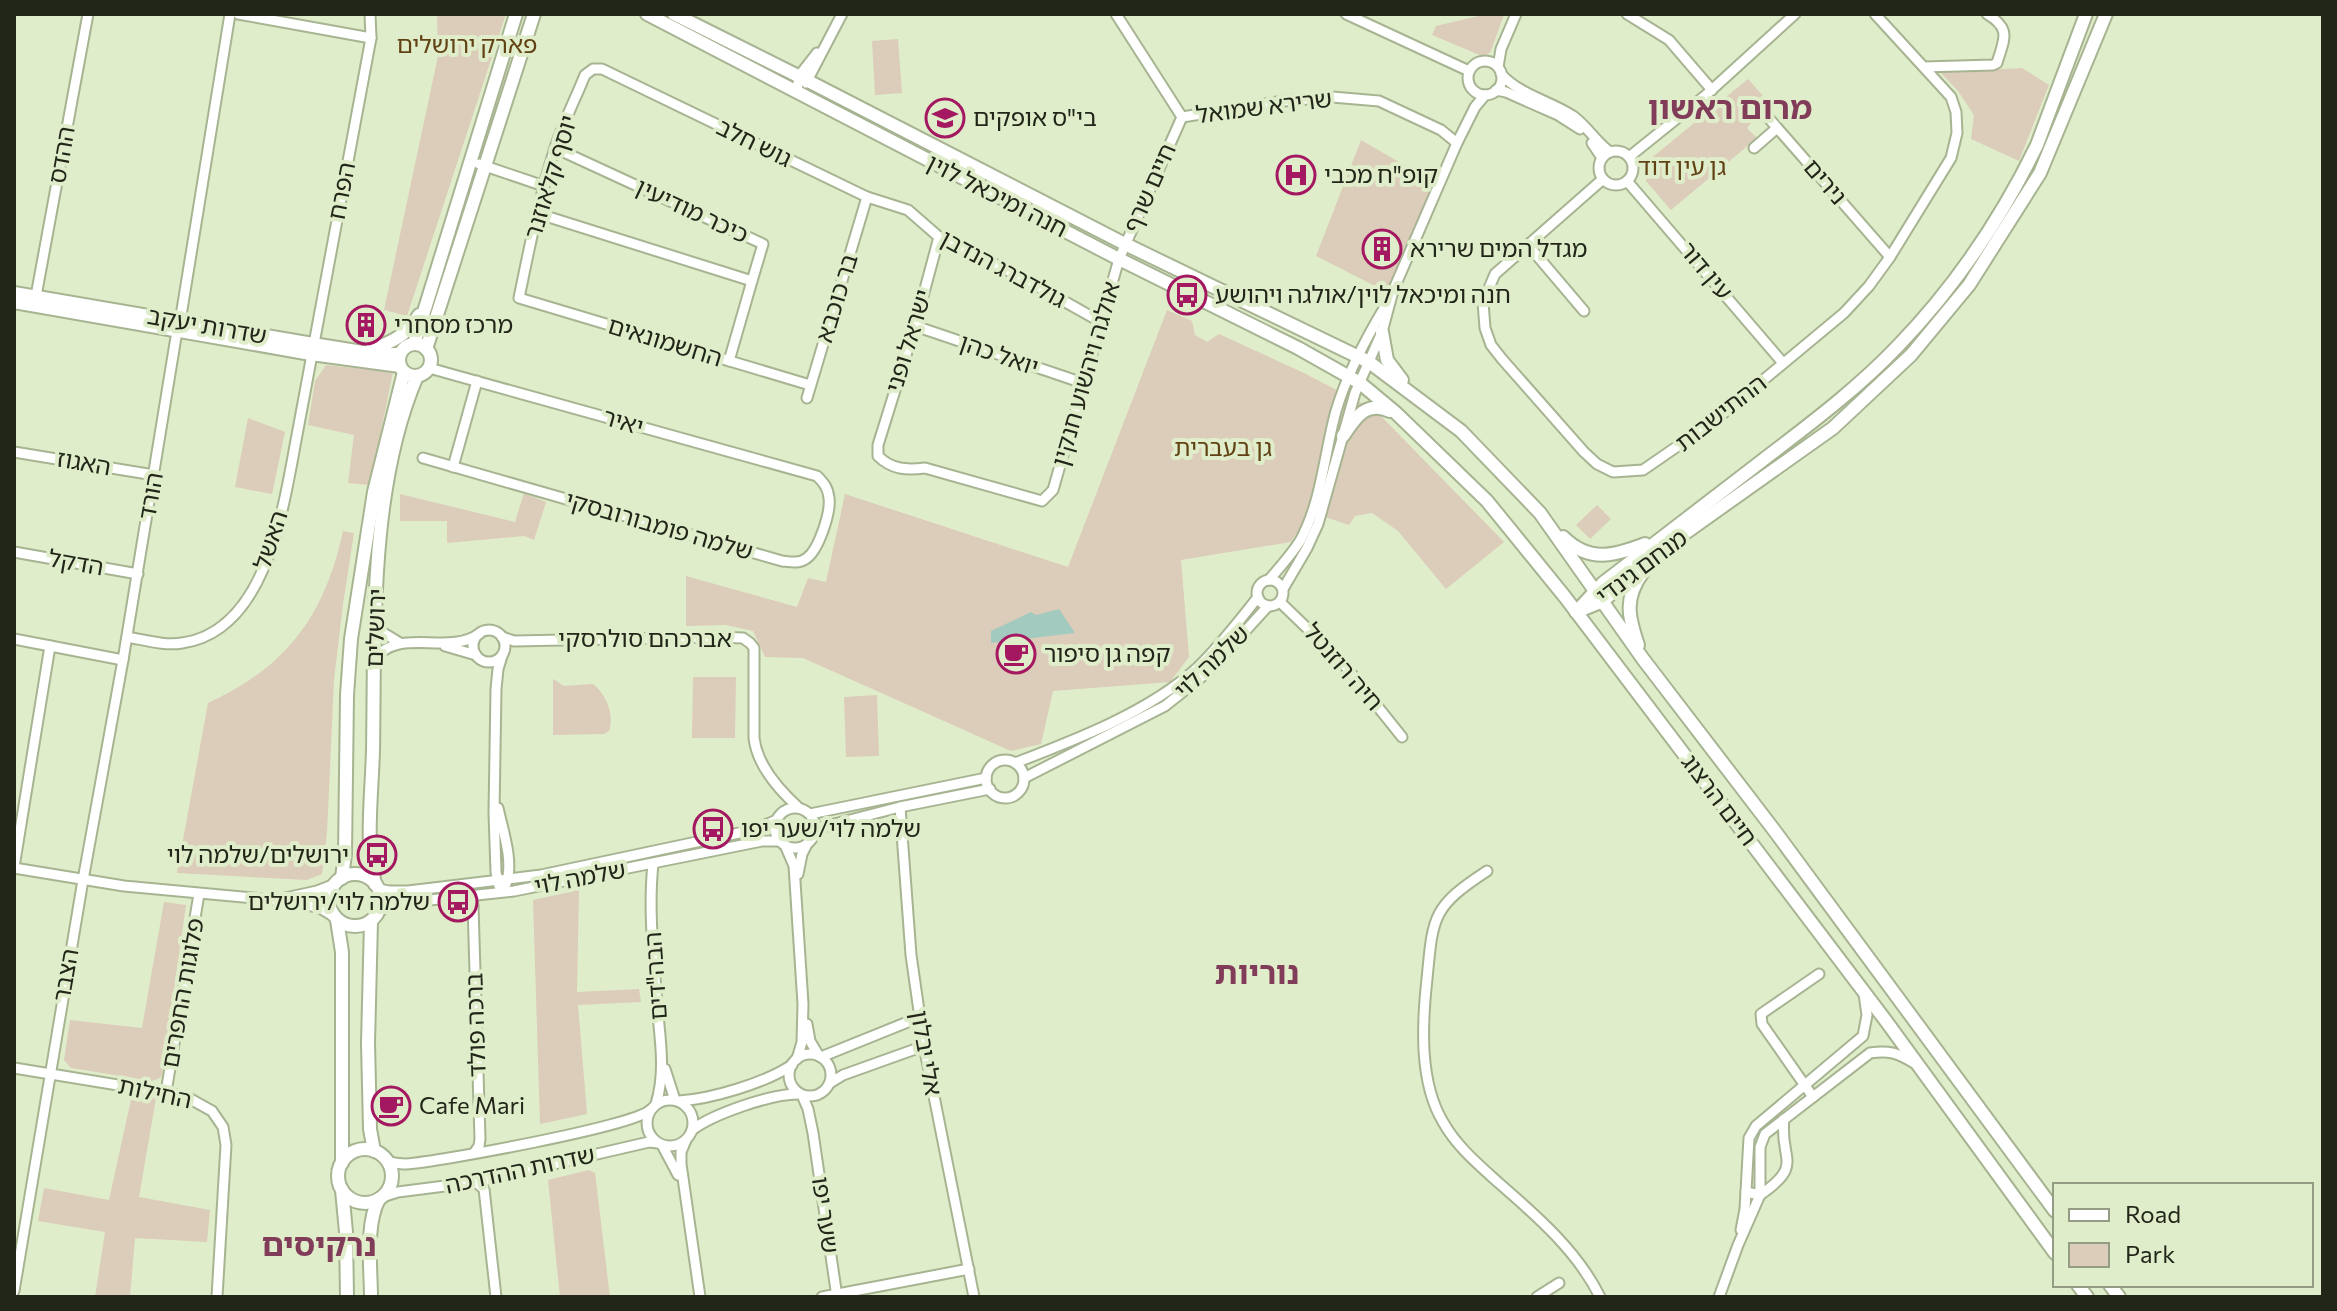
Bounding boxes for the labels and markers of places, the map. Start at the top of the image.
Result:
school or university icon: בי"ס אופקים [924,97,966,139]
place label: בי"ס אופקים [973,102,1097,131]
hospital icon: קופ"ח מכבי [1275,154,1317,196]
place label: קופ"ח מכבי [1324,159,1438,188]
building icon: מגדל המים שרירא [1361,228,1403,270]
place label: מגדל המים שרירא [1410,233,1587,262]
bus stop icon: חנה ומיכאל לוין/אולגה ויהושע [1166,274,1208,316]
place label: חנה ומיכאל לוין/אולגה ויהושע [1215,279,1511,308]
building icon: מרכז מסחרי [345,304,387,346]
place label: מרכז מסחרי [394,309,513,338]
cafe icon: קפה גן סיפור [995,633,1037,675]
place label: קפה גן סיפור [1044,638,1170,667]
bus stop icon: שלמה לוי/שער יפו [692,808,734,850]
place label: שלמה לוי/שער יפו [741,813,921,842]
bus stop icon: ירושלים/שלמה לוי [356,834,398,876]
place label: ירושלים/שלמה לוי [167,839,349,868]
bus stop icon: שלמה לוי/ירושלים [437,881,479,923]
place label: שלמה לוי/ירושלים [248,886,430,915]
cafe icon: Cafe Mari [370,1085,412,1127]
place label: Cafe Mari [419,1090,525,1119]

